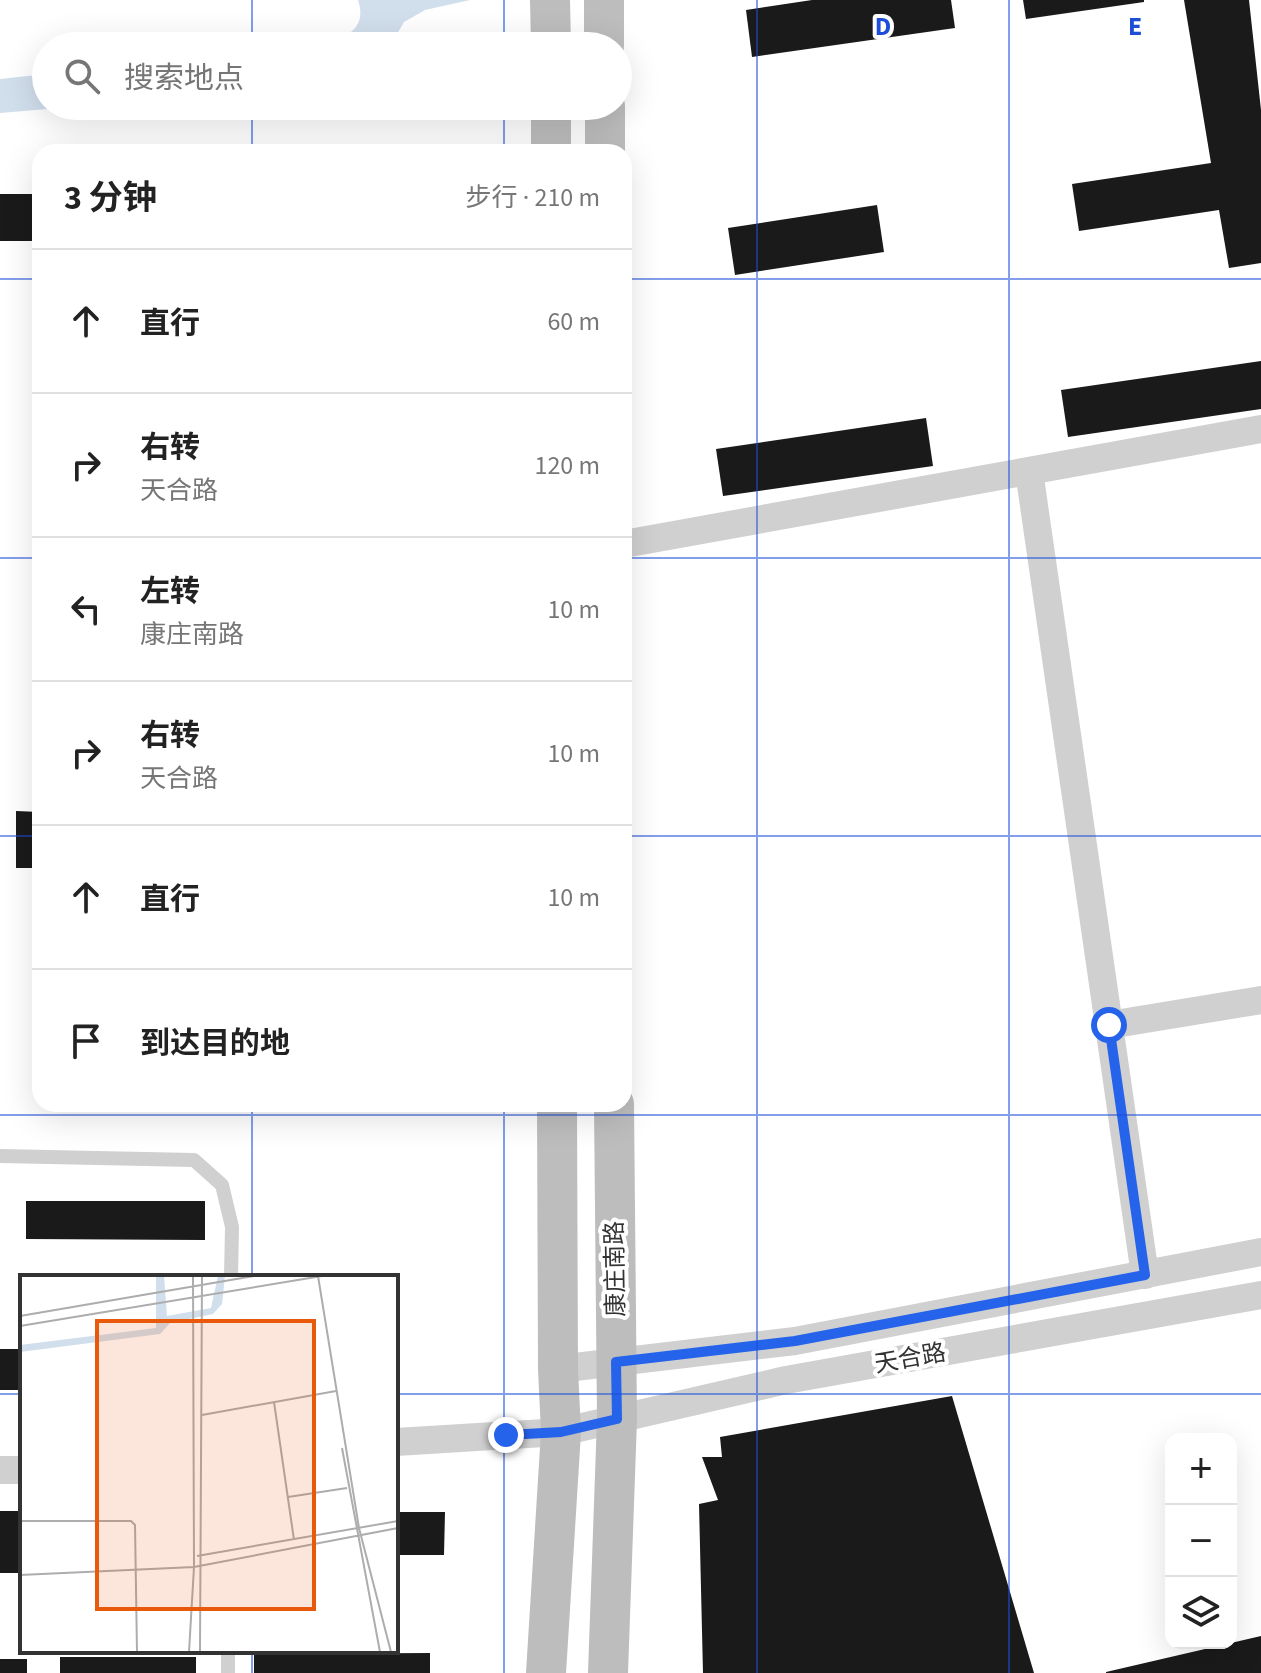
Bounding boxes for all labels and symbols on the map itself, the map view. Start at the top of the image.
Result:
text: D [875,8,891,45]
text: E [1128,8,1142,45]
route start [1091,1007,1127,1043]
street label: 康庄南路 [597,1221,634,1317]
inset map [20,1275,398,1653]
street label: 天合路 [872,1335,949,1382]
route end [488,1417,524,1453]

